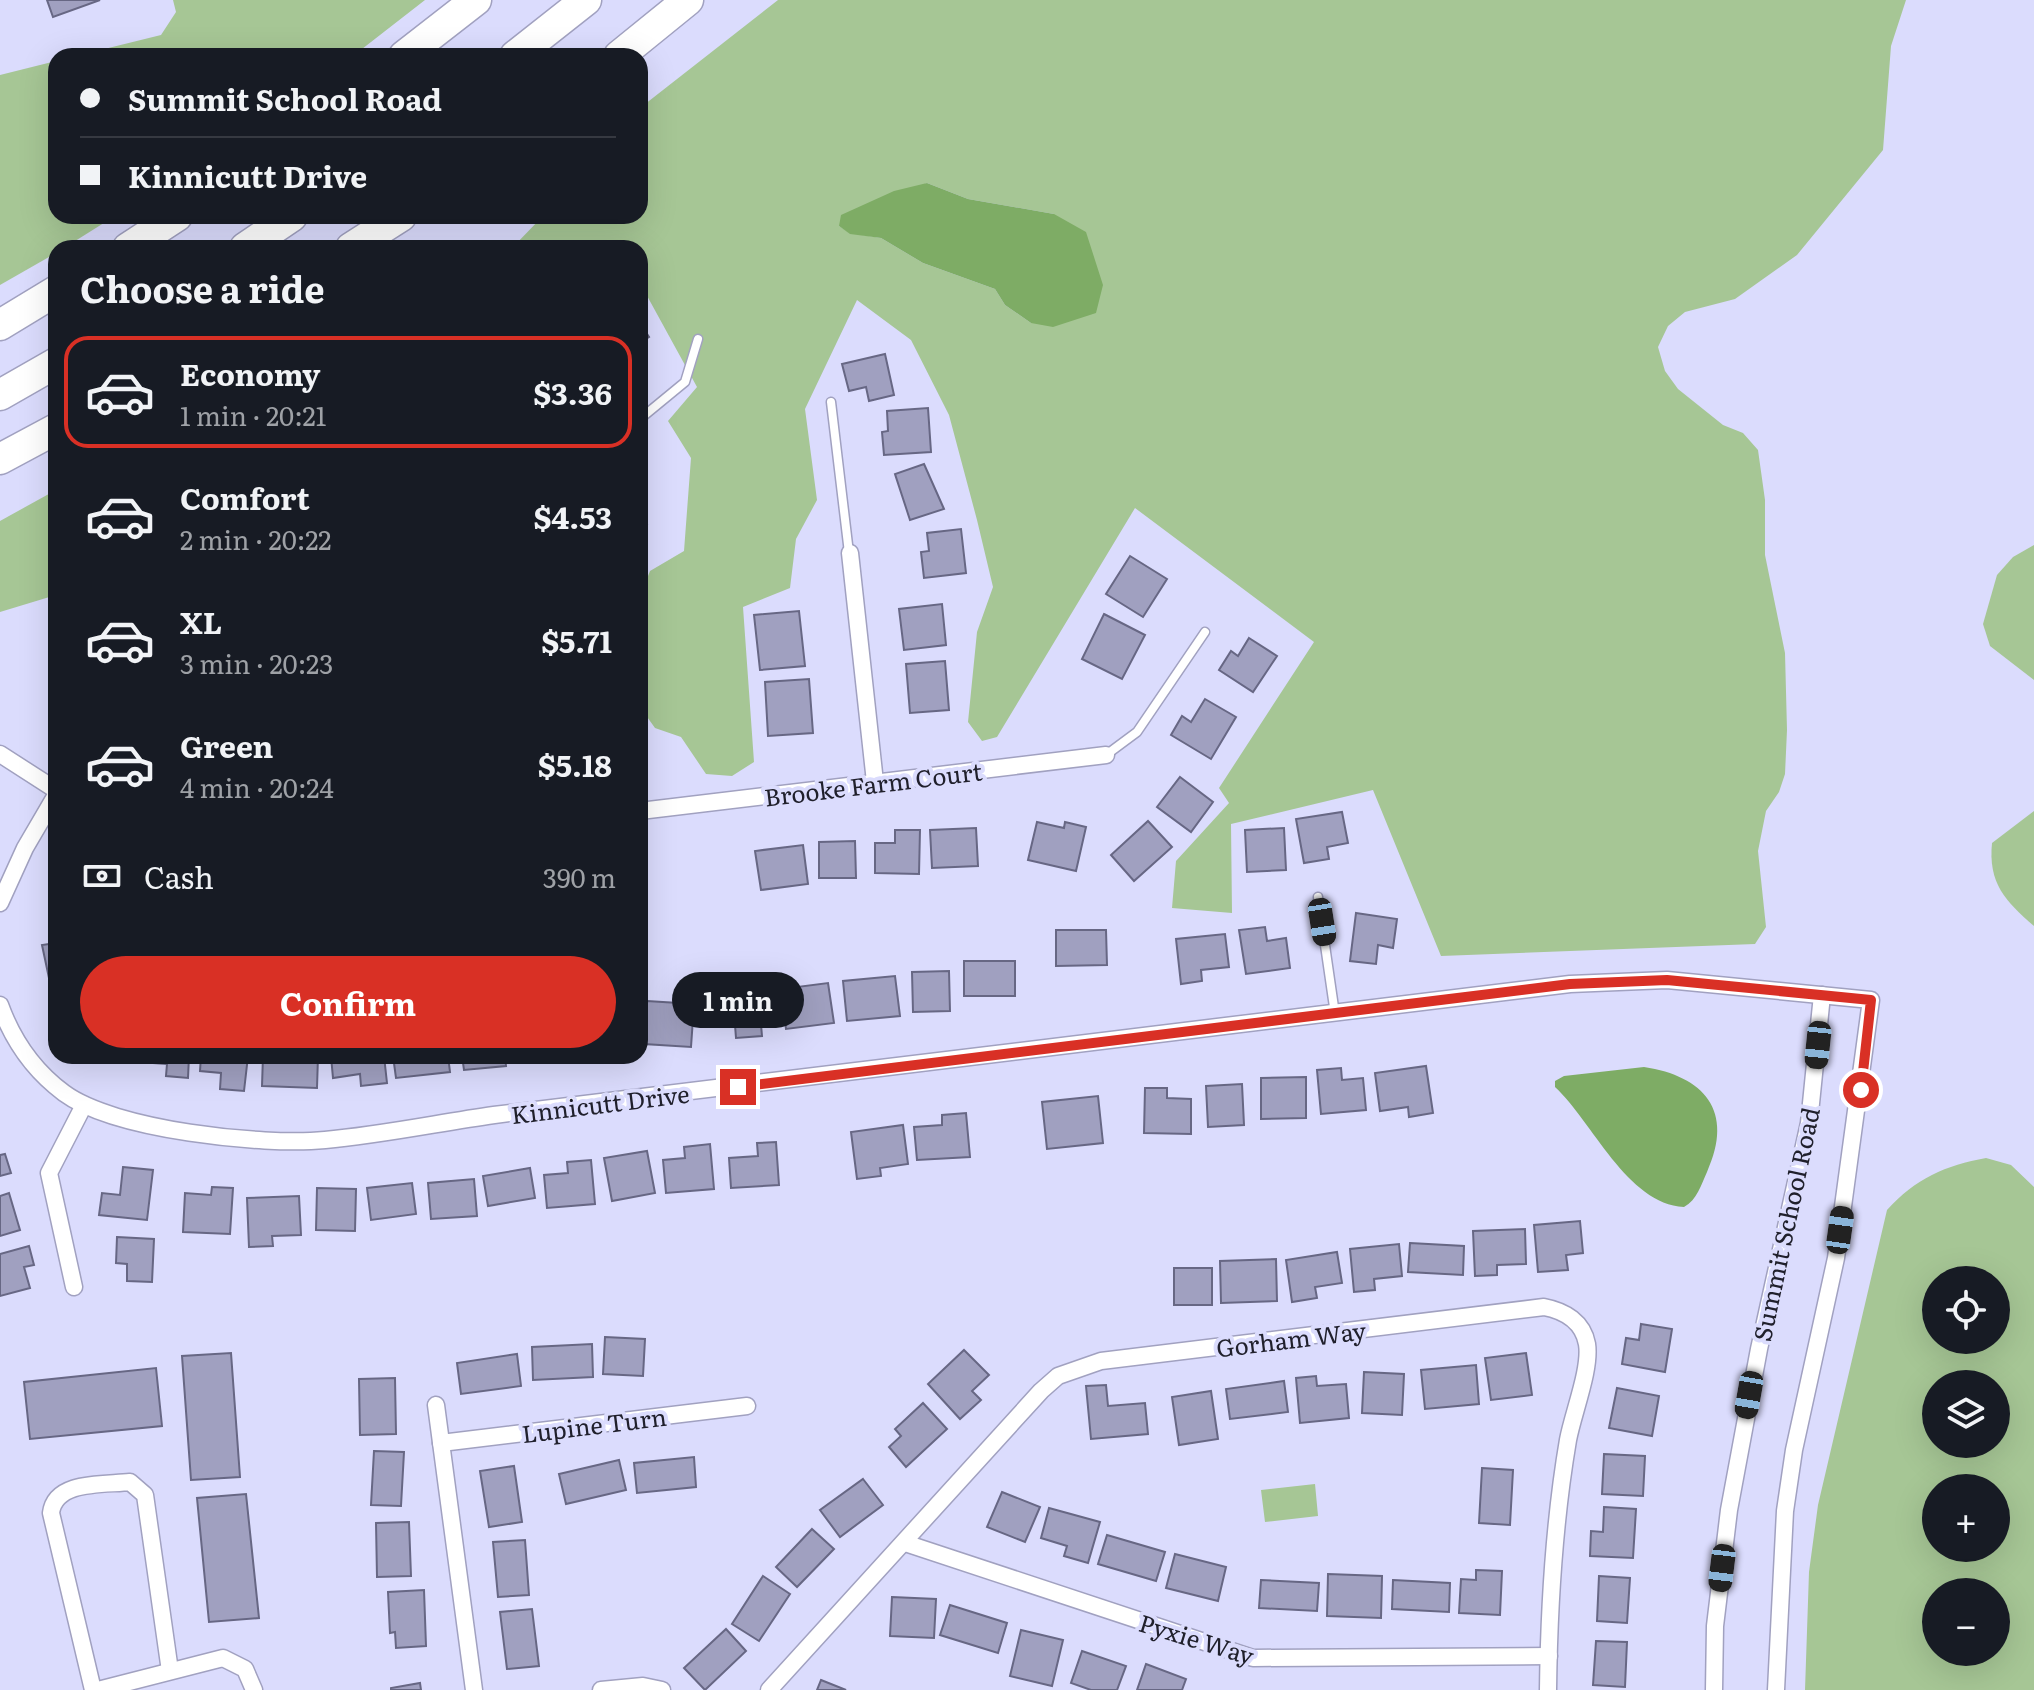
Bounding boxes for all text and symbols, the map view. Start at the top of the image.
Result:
text: Summit School Road [128,76,442,120]
text: Kinnicutt Drive [128,153,367,197]
text: Choose a ride [80,261,325,314]
text: Economy [180,351,320,395]
icon: car [84,356,156,428]
text: $3.36 [533,370,612,414]
text: 1 min · 20:21 [180,395,326,434]
text: Comfort [180,475,310,519]
icon: car [84,480,156,552]
text: $4.53 [533,494,612,538]
text: 2 min · 20:22 [180,519,332,558]
text: XL [180,599,222,643]
icon: car [84,604,156,676]
text: $5.71 [541,618,612,662]
text: 3 min · 20:23 [180,643,333,682]
text: Green [180,723,273,767]
icon: car [84,728,156,800]
text: $5.18 [538,742,612,786]
street label: Brooke Farm Court [762,752,984,814]
text: 4 min · 20:24 [180,767,334,806]
icon: cash [80,854,124,898]
text: Cash [144,854,214,898]
text: 390 m [543,857,616,896]
car [1306,896,1338,948]
button: Confirm [80,956,616,1048]
callout: 1 min [672,971,804,1027]
text: 1 min [703,980,773,1019]
car [1804,1020,1832,1070]
route end [720,1069,756,1105]
route start [1843,1072,1879,1108]
street label: Kinnicutt Drive [509,1075,691,1131]
street label: Summit School Road [1743,1104,1827,1344]
car [1825,1205,1855,1255]
map controls [1922,1266,2010,1666]
button: locate [1922,1266,2010,1354]
street label: Gorham Way [1214,1311,1368,1365]
car [1733,1369,1765,1421]
button: layers [1922,1370,2010,1458]
street label: Lupine Turn [520,1398,668,1450]
button: + [1922,1474,2010,1562]
car [1707,1543,1737,1593]
button: − [1922,1578,2010,1666]
street label: Pyxie Way [1135,1604,1259,1672]

